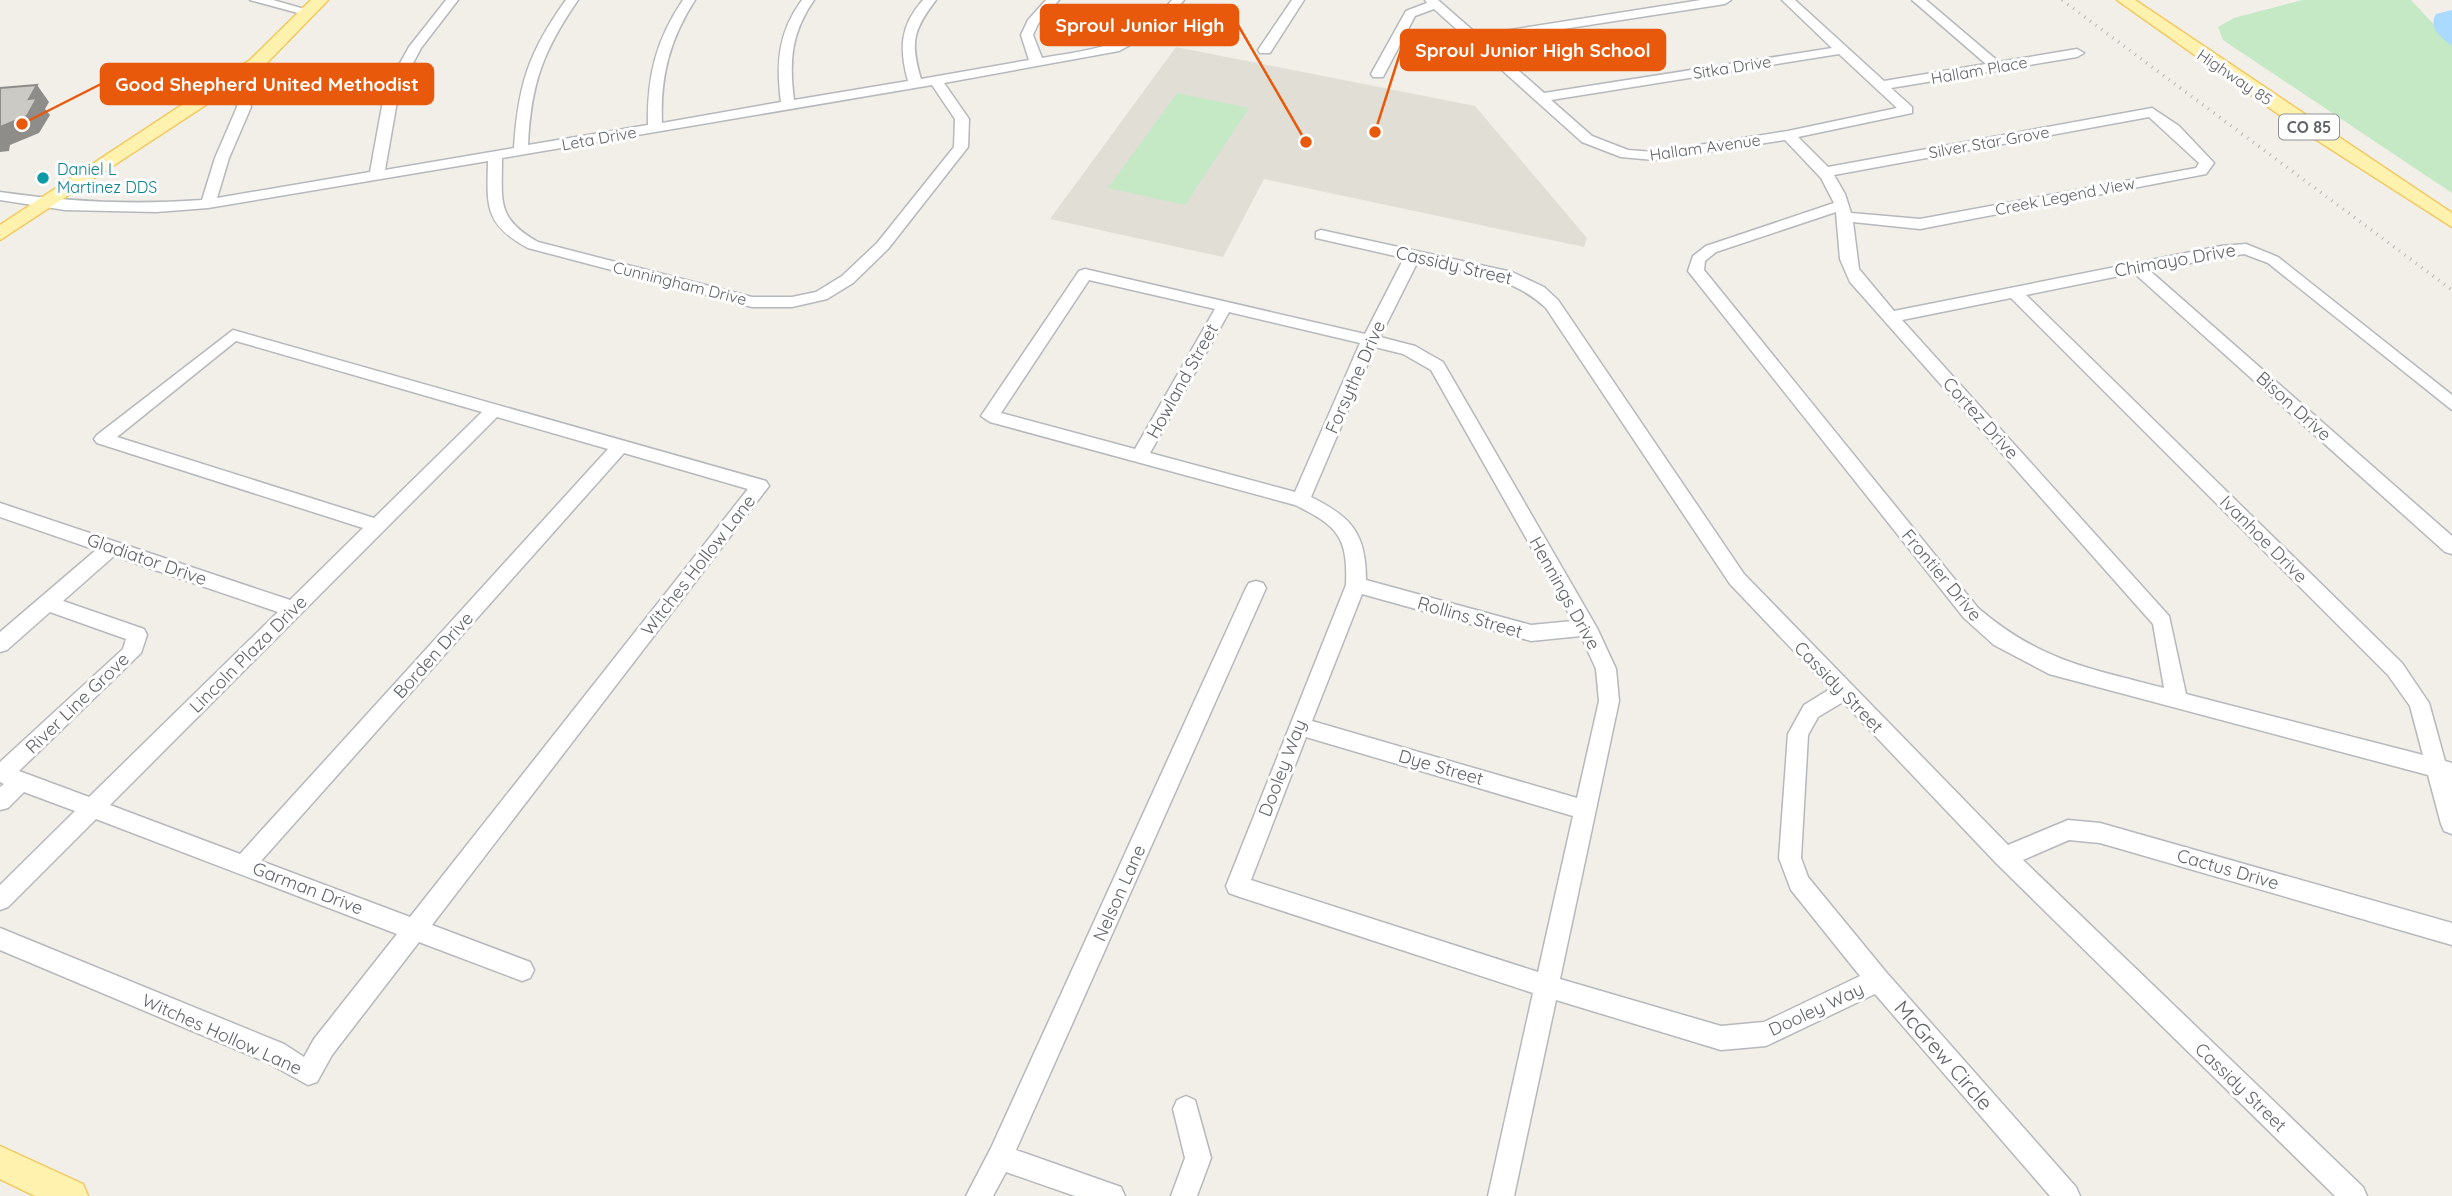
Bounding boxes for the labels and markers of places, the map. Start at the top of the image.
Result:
callout: Sproul Junior High [1041,5,1238,45]
callout: Sproul Junior High School [1401,30,1665,70]
callout: Good Shepherd United Methodist [101,64,433,104]
place label: Daniel L Martinez DDS [57,159,157,197]
marker: Daniel L Martinez DDS [35,170,51,186]

